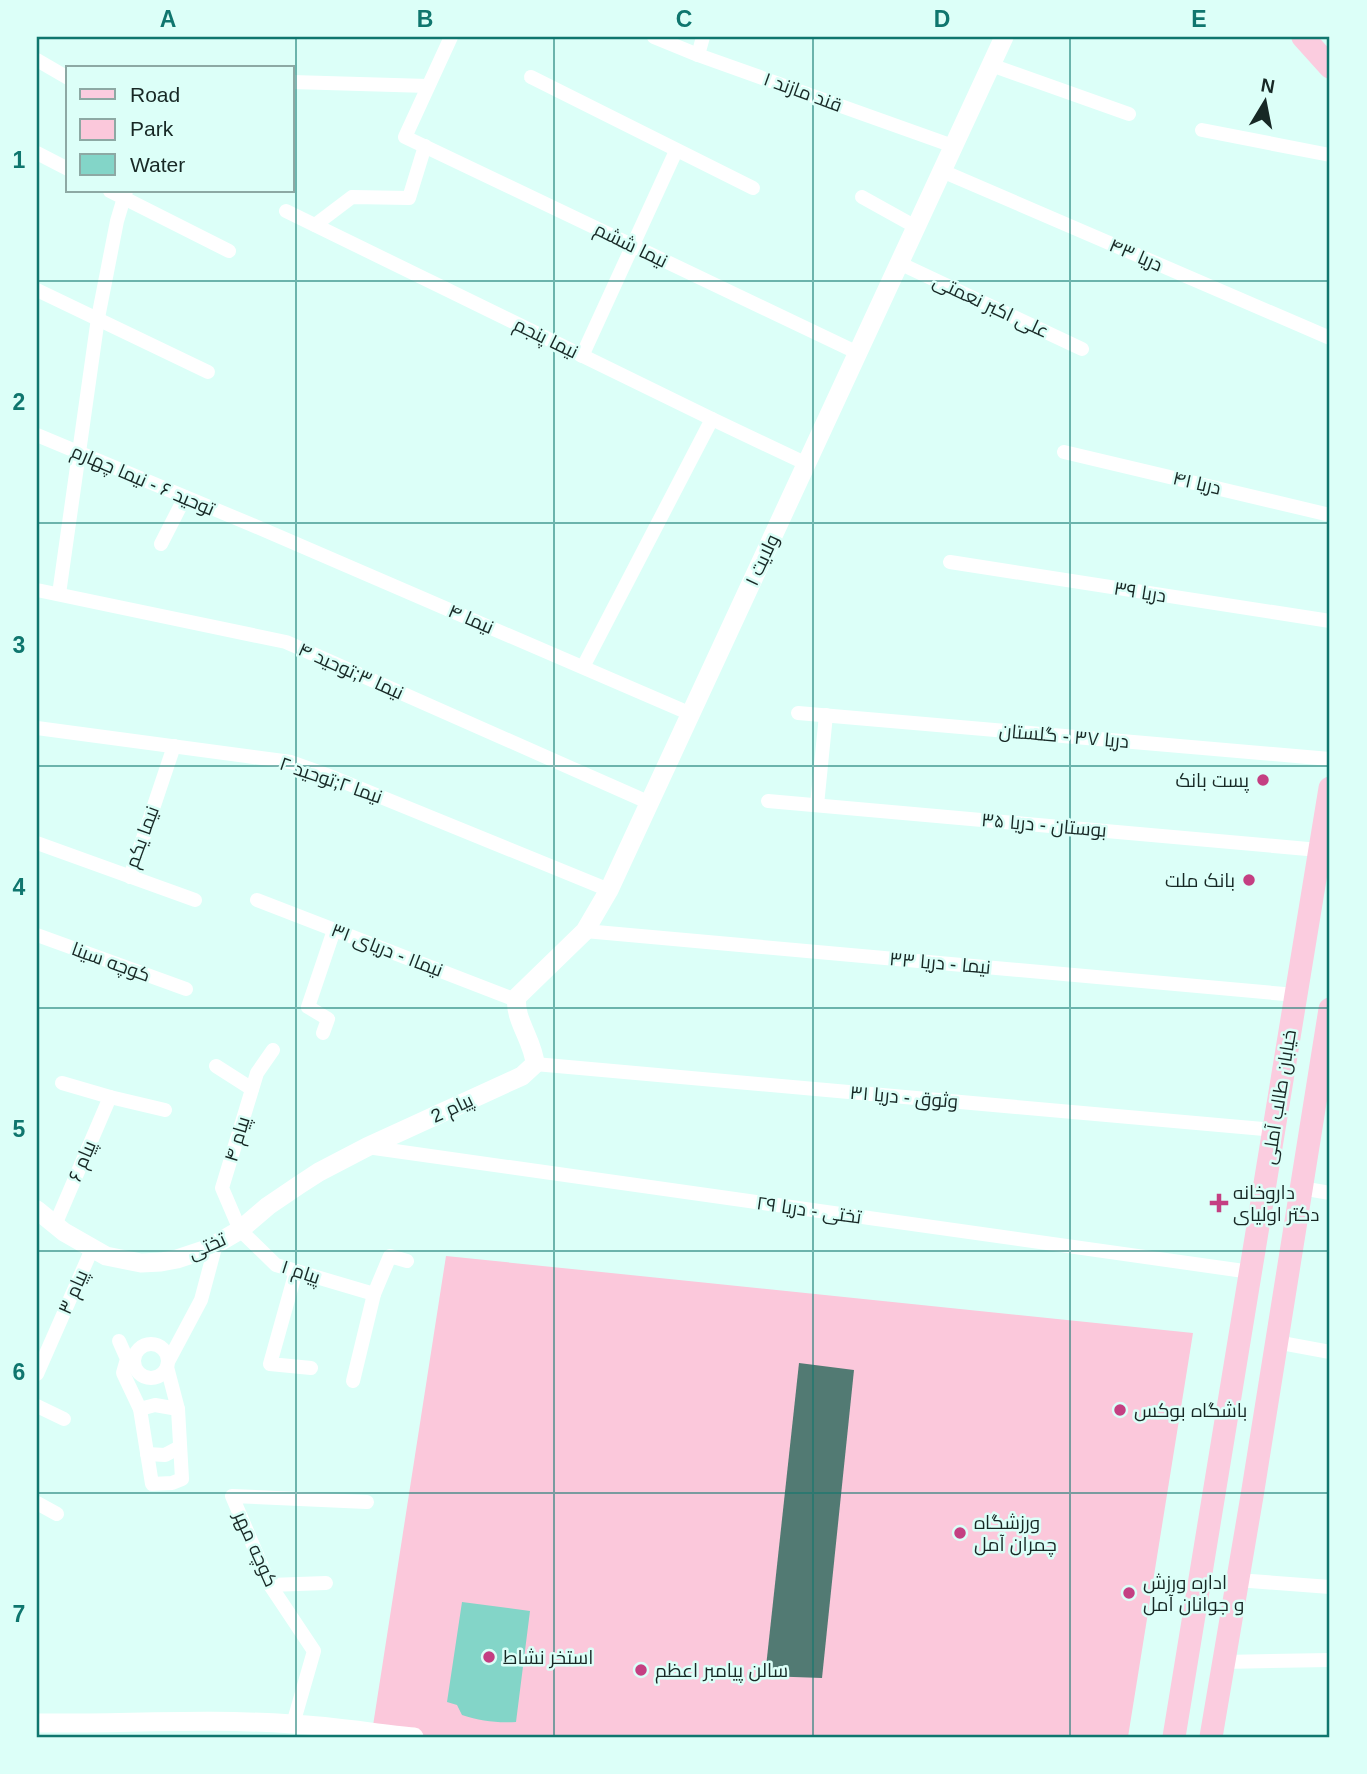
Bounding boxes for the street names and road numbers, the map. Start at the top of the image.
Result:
street label: قند مازند ۱ [761,68,845,117]
street label: نیما ششم [590,218,671,274]
street label: دریا ۴۳ [1106,234,1166,276]
street label: علی اکبر نعمتی [929,270,1052,343]
street label: نیما پنجم [509,313,582,365]
street label: توحید ۶ - نیما چهارم [67,440,218,522]
street label: دریا ۴۱ [1171,467,1223,500]
street label: ولایت ۱ [741,531,784,589]
street label: دریا ۳۹ [1112,577,1168,607]
street label: نیما ۴ [445,600,497,638]
street label: نیما ۳;توحید ۴ [295,638,407,704]
street label: دریا ۳۷ - گلستان [998,720,1130,753]
street label: نیما ۲;توحید ۲ [277,753,385,808]
street label: نیما یکم [121,803,166,872]
street label: بوستان - دریا ۳۵ [980,809,1108,842]
street label: نیما۱ - دریای ۳۱ [328,919,446,982]
street label: کوچه سینا [68,938,153,988]
street label: نیما - دریا ۳۳ [888,948,992,979]
street label: خیابان طالب آملی [1258,1028,1301,1166]
street label: وثوق - دریا ۳۱ [849,1082,959,1114]
street label: پیام 2 [428,1089,478,1130]
street label: پیام ۴ [220,1114,257,1165]
street label: پیام ۶ [64,1137,103,1186]
street label: تختی - دریا ۲۹ [755,1192,863,1229]
street label: تختی [185,1228,229,1264]
street label: پیام ۱ [278,1256,323,1291]
street label: پيام ۳ [54,1267,95,1319]
street label: کوچه مهر [228,1507,282,1591]

